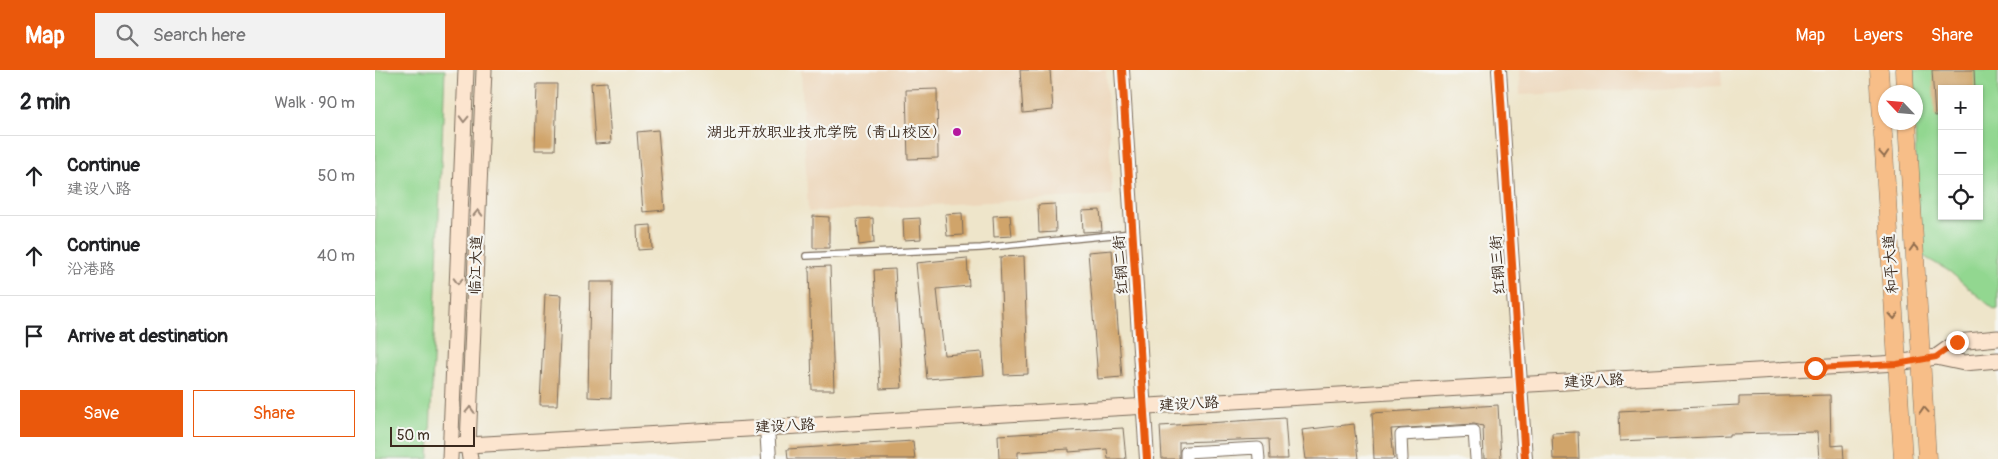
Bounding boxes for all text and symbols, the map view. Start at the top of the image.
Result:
search box [95,13,445,58]
text: Map [25,21,65,50]
icon: search [113,21,141,49]
text: Search here [153,23,246,47]
text: Map [1796,24,1825,47]
text: Layers [1853,24,1903,47]
text: Share [1931,24,1973,47]
north arrow [1878,85,1923,130]
map controls [1938,85,1983,220]
button: + [1938,85,1983,130]
text: 2 min [20,89,70,116]
text: Walk · 90 m [274,93,355,113]
one-way arrow [459,115,470,123]
place label: 湖北开放职业技术学院（青山校区） [707,123,947,142]
marker: 湖北开放职业技术学院（青山校区） [951,126,963,138]
button: − [1938,130,1983,175]
one-way arrow [1879,150,1890,158]
text: Continue [67,153,140,177]
icon: ahead [20,162,48,190]
text: 50 m [318,166,355,186]
button: locate [1938,175,1983,220]
text: 建设八路 [67,179,131,199]
one-way arrow [473,209,484,217]
text: Continue [67,233,140,257]
street label: 和平大道 [1879,233,1903,295]
street label: 红钢二街 [1109,234,1133,296]
street label: 红钢三街 [1486,234,1510,296]
street label: 临江大道 [465,235,487,295]
icon: ahead [20,242,48,270]
one-way arrow [1909,244,1920,252]
text: 40 m [317,246,355,266]
text: 沿港路 [67,259,115,279]
one-way arrow [452,277,463,285]
one-way arrow [1889,312,1900,320]
icon: arrive [20,322,48,350]
text: Arrive at destination [67,324,228,348]
route end [1946,331,1969,354]
route start [1804,357,1827,380]
street label: 建设八路 [1564,370,1624,392]
button: Save [20,390,183,437]
button: Share [193,390,355,437]
street label: 建设八路 [1159,393,1219,415]
one-way arrow [465,406,475,414]
one-way arrow [1918,406,1929,414]
street label: 建设八路 [755,415,815,437]
scale bar [390,424,475,447]
text: 50 m [397,427,430,444]

